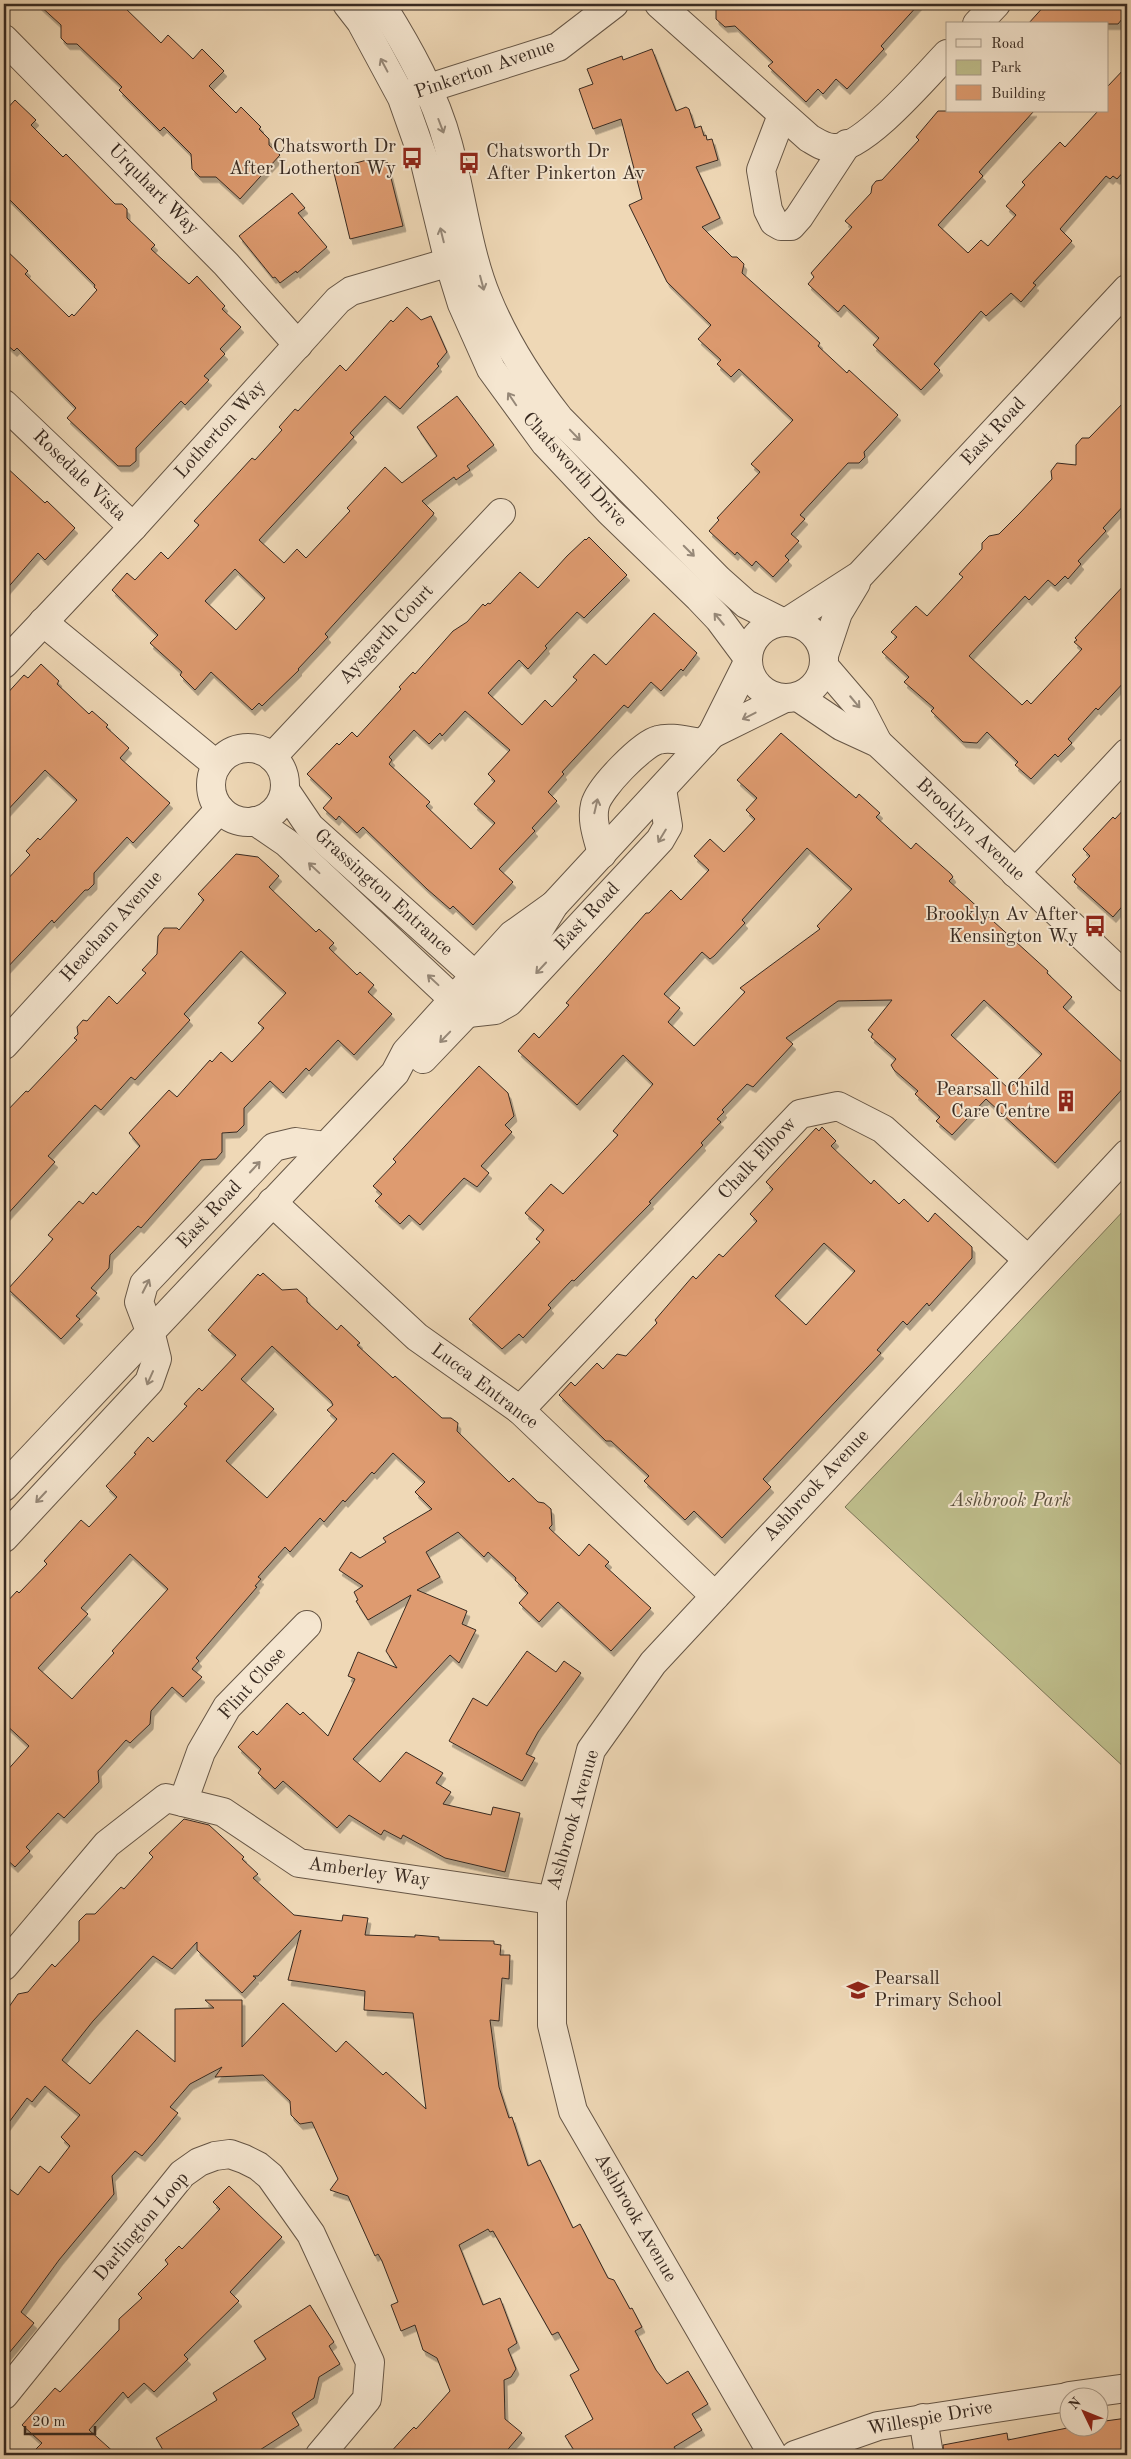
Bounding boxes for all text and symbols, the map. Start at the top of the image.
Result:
legend [946,22,1108,112]
street label: Pinkerton Avenue [413,37,557,103]
text: Road [991,37,1025,52]
one-way arrow [379,58,389,73]
text: Park [991,61,1022,76]
text: Building [991,87,1046,102]
one-way arrow [438,118,447,133]
place label: Chatsworth Dr After Lotherton Wy [229,138,396,179]
street label: Urquhart Way [104,141,202,239]
place label: Chatsworth Dr After Pinkerton Av [486,143,645,184]
bus stop icon: Chatsworth Dr After Lotherton Wy [399,145,425,171]
bus stop icon: Chatsworth Dr After Pinkerton Av [456,150,482,176]
one-way arrow [437,227,446,243]
one-way arrow [478,274,487,290]
street label: Lotherton Way [172,377,270,483]
one-way arrow [507,392,517,406]
street label: East Road [958,394,1030,470]
street label: Chatsworth Drive [518,409,630,531]
street label: Rosedale Vista [29,427,130,526]
one-way arrow [569,429,581,441]
one-way arrow [683,545,695,557]
street label: Aysgarth Court [336,582,438,688]
one-way arrow [713,613,724,626]
one-way arrow [849,695,860,708]
one-way arrow [741,711,756,721]
street label: Brooklyn Avenue [912,775,1028,885]
one-way arrow [592,799,602,815]
street label: Grassington Entrance [310,826,456,960]
one-way arrow [656,828,666,842]
one-way arrow [308,862,321,874]
street label: Heacham Avenue [57,868,167,986]
street label: East Road [552,879,624,955]
place label: Brooklyn Av After Kensington Wy [925,906,1078,947]
bus stop icon: Brooklyn Av After Kensington Wy [1082,913,1108,939]
one-way arrow [535,962,547,975]
one-way arrow [426,974,439,986]
one-way arrow [439,1030,451,1043]
place label: Pearsall Child Care Centre [936,1081,1050,1122]
building icon: Pearsall Child Care Centre [1053,1088,1079,1114]
street label: Chalk Elbow [715,1114,801,1204]
one-way arrow [249,1160,261,1173]
street label: East Road [174,1177,246,1253]
one-way arrow [141,1278,151,1293]
street label: Lucca Entrance [427,1341,541,1433]
one-way arrow [144,1370,154,1385]
street label: Ashbrook Avenue [761,1426,873,1546]
one-way arrow [35,1491,47,1504]
park label: Ashbrook Park [950,1492,1071,1511]
street label: Flint Close [216,1644,290,1724]
street label: Ashbrook Avenue [545,1748,603,1892]
street label: Amberley Way [307,1855,431,1891]
place label: Pearsall Primary School [874,1970,1002,2011]
school or university icon: Pearsall Primary School [845,1977,871,2003]
street label: Ashbrook Avenue [591,2150,679,2286]
street label: Darlington Loop [91,2169,193,2285]
north arrow [1058,2386,1108,2436]
text: N [1066,2395,1084,2413]
street label: Willespie Drive [866,2399,994,2439]
scale bar [25,2404,95,2436]
text: 20 m [32,2415,66,2430]

